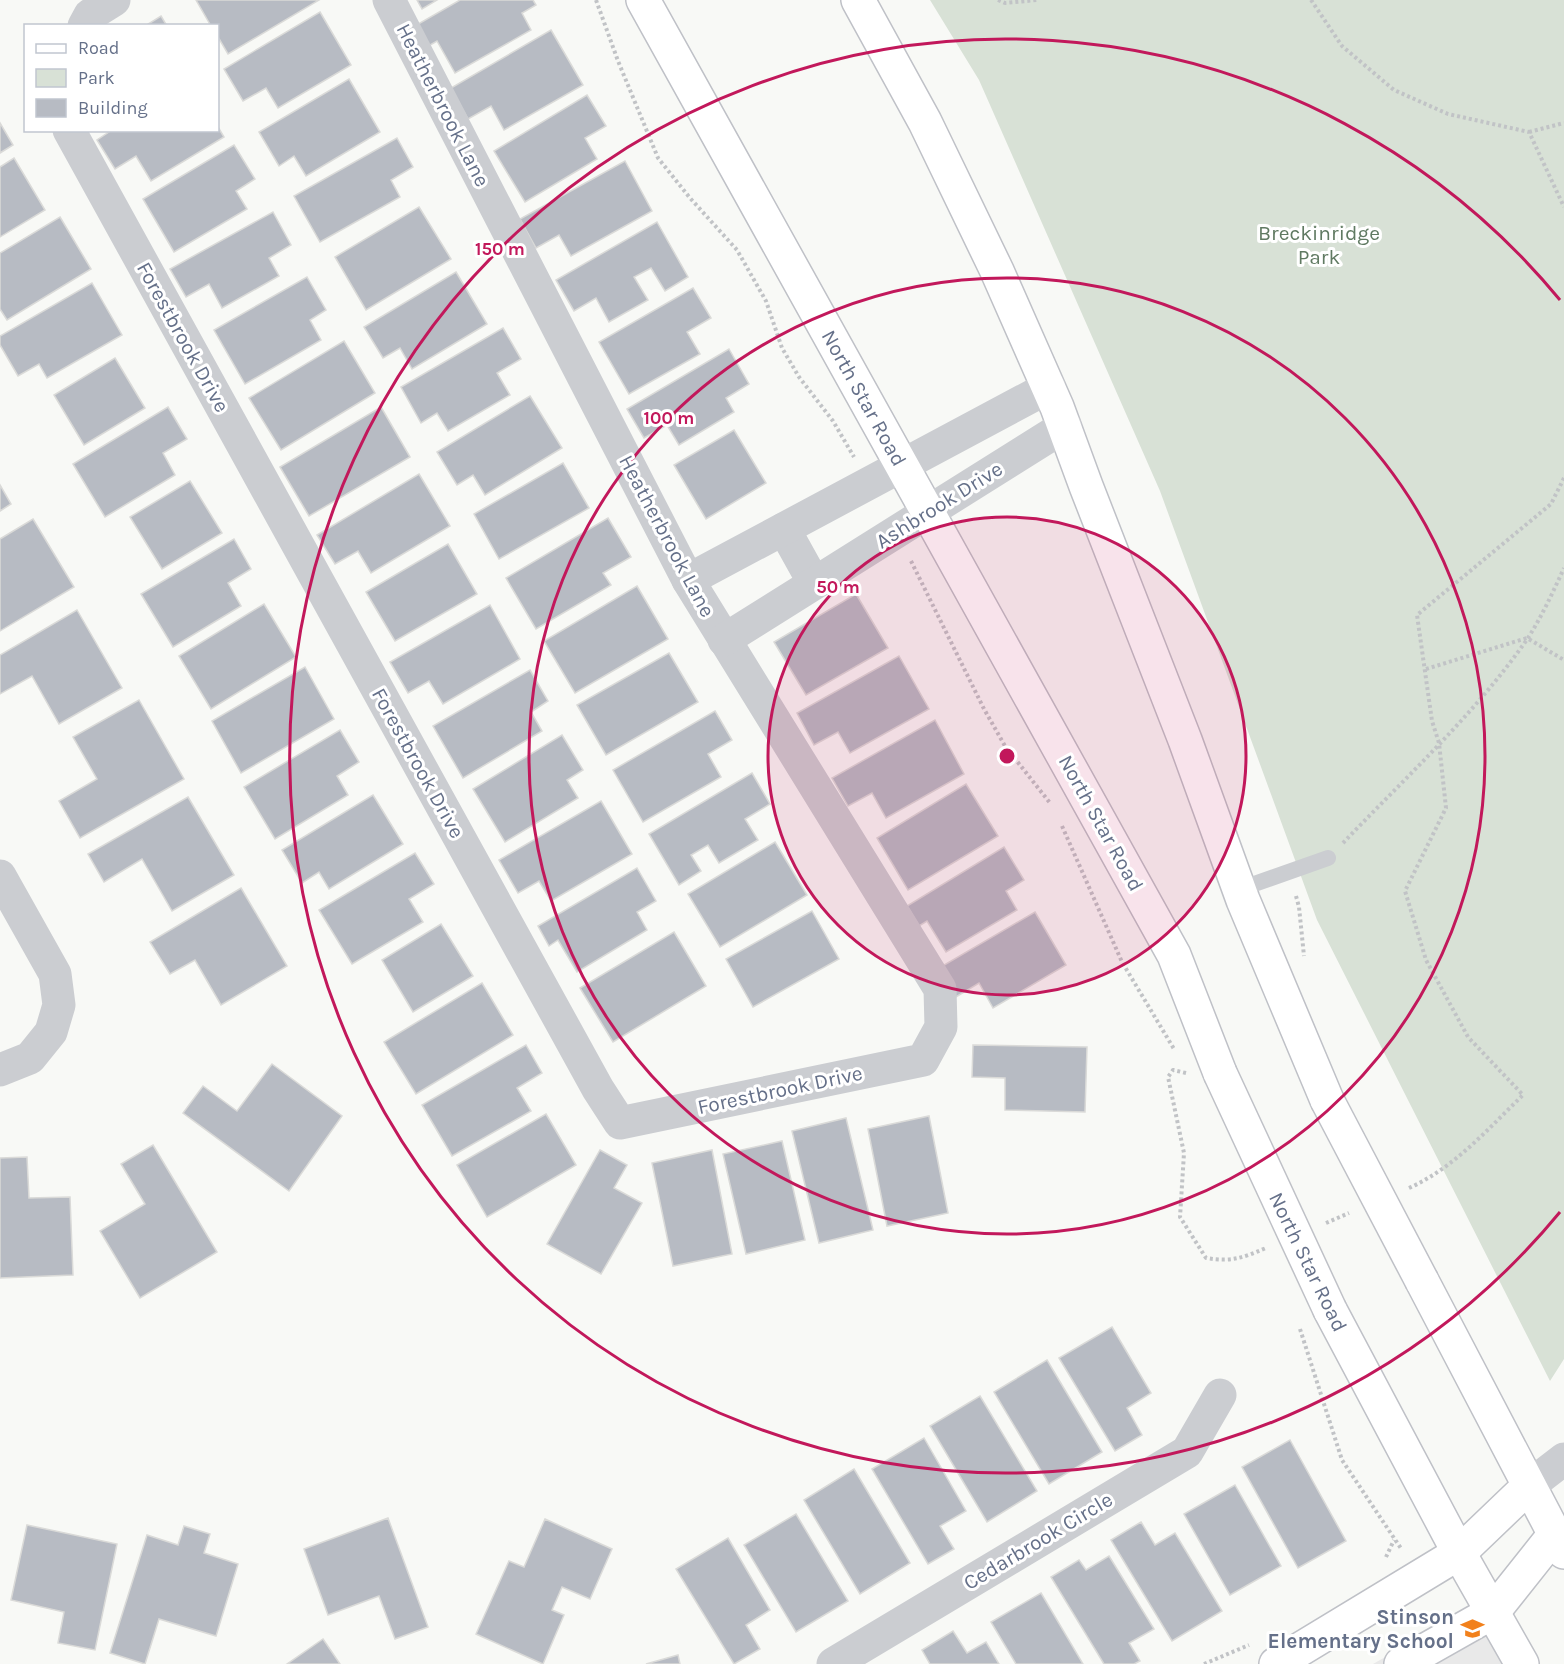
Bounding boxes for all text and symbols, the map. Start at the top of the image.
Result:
street label: Heatherbrook Lane [391,19,495,191]
legend [24,24,219,132]
text: Road [78,37,119,59]
text: Park [78,67,115,89]
text: Building [78,97,148,119]
park label: Breckinridge Park [1258,221,1380,269]
text: 150 m [475,238,525,260]
street label: Forestbrook Drive [132,258,234,416]
street label: North Star Road [817,326,911,470]
text: 100 m [644,407,694,429]
street label: Heatherbrook Lane [614,451,720,621]
street label: Ashbrook Drive [871,456,1007,554]
text: 50 m [816,576,860,598]
street label: Forestbrook Drive [367,684,469,842]
centre of rings [997,746,1017,766]
street label: North Star Road [1054,751,1148,895]
street label: Forestbrook Drive [695,1061,865,1119]
street label: North Star Road [1264,1188,1352,1336]
street label: Cedarbrook Circle [959,1487,1117,1595]
place label: Stinson Elementary School [1268,1605,1454,1653]
school or university icon: Stinson Elementary School [1459,1616,1485,1642]

